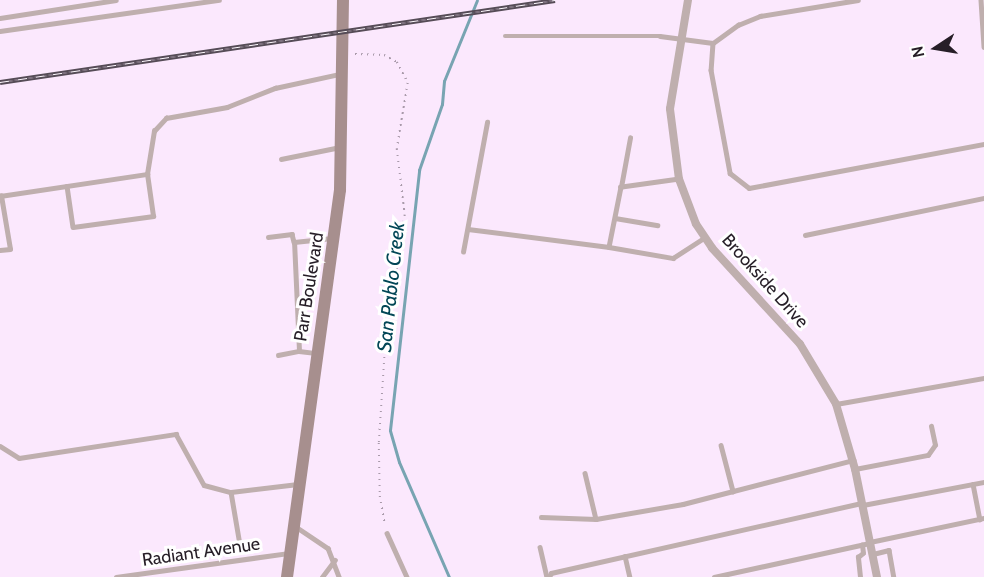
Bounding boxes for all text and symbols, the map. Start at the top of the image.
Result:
north arrow [906,18,966,78]
text: N [907,44,928,59]
water label: San Pablo Creek [372,221,410,353]
street label: Brookside Drive [717,230,813,332]
street label: Parr Boulevard [290,231,328,343]
street label: Radiant Avenue [141,533,261,571]

